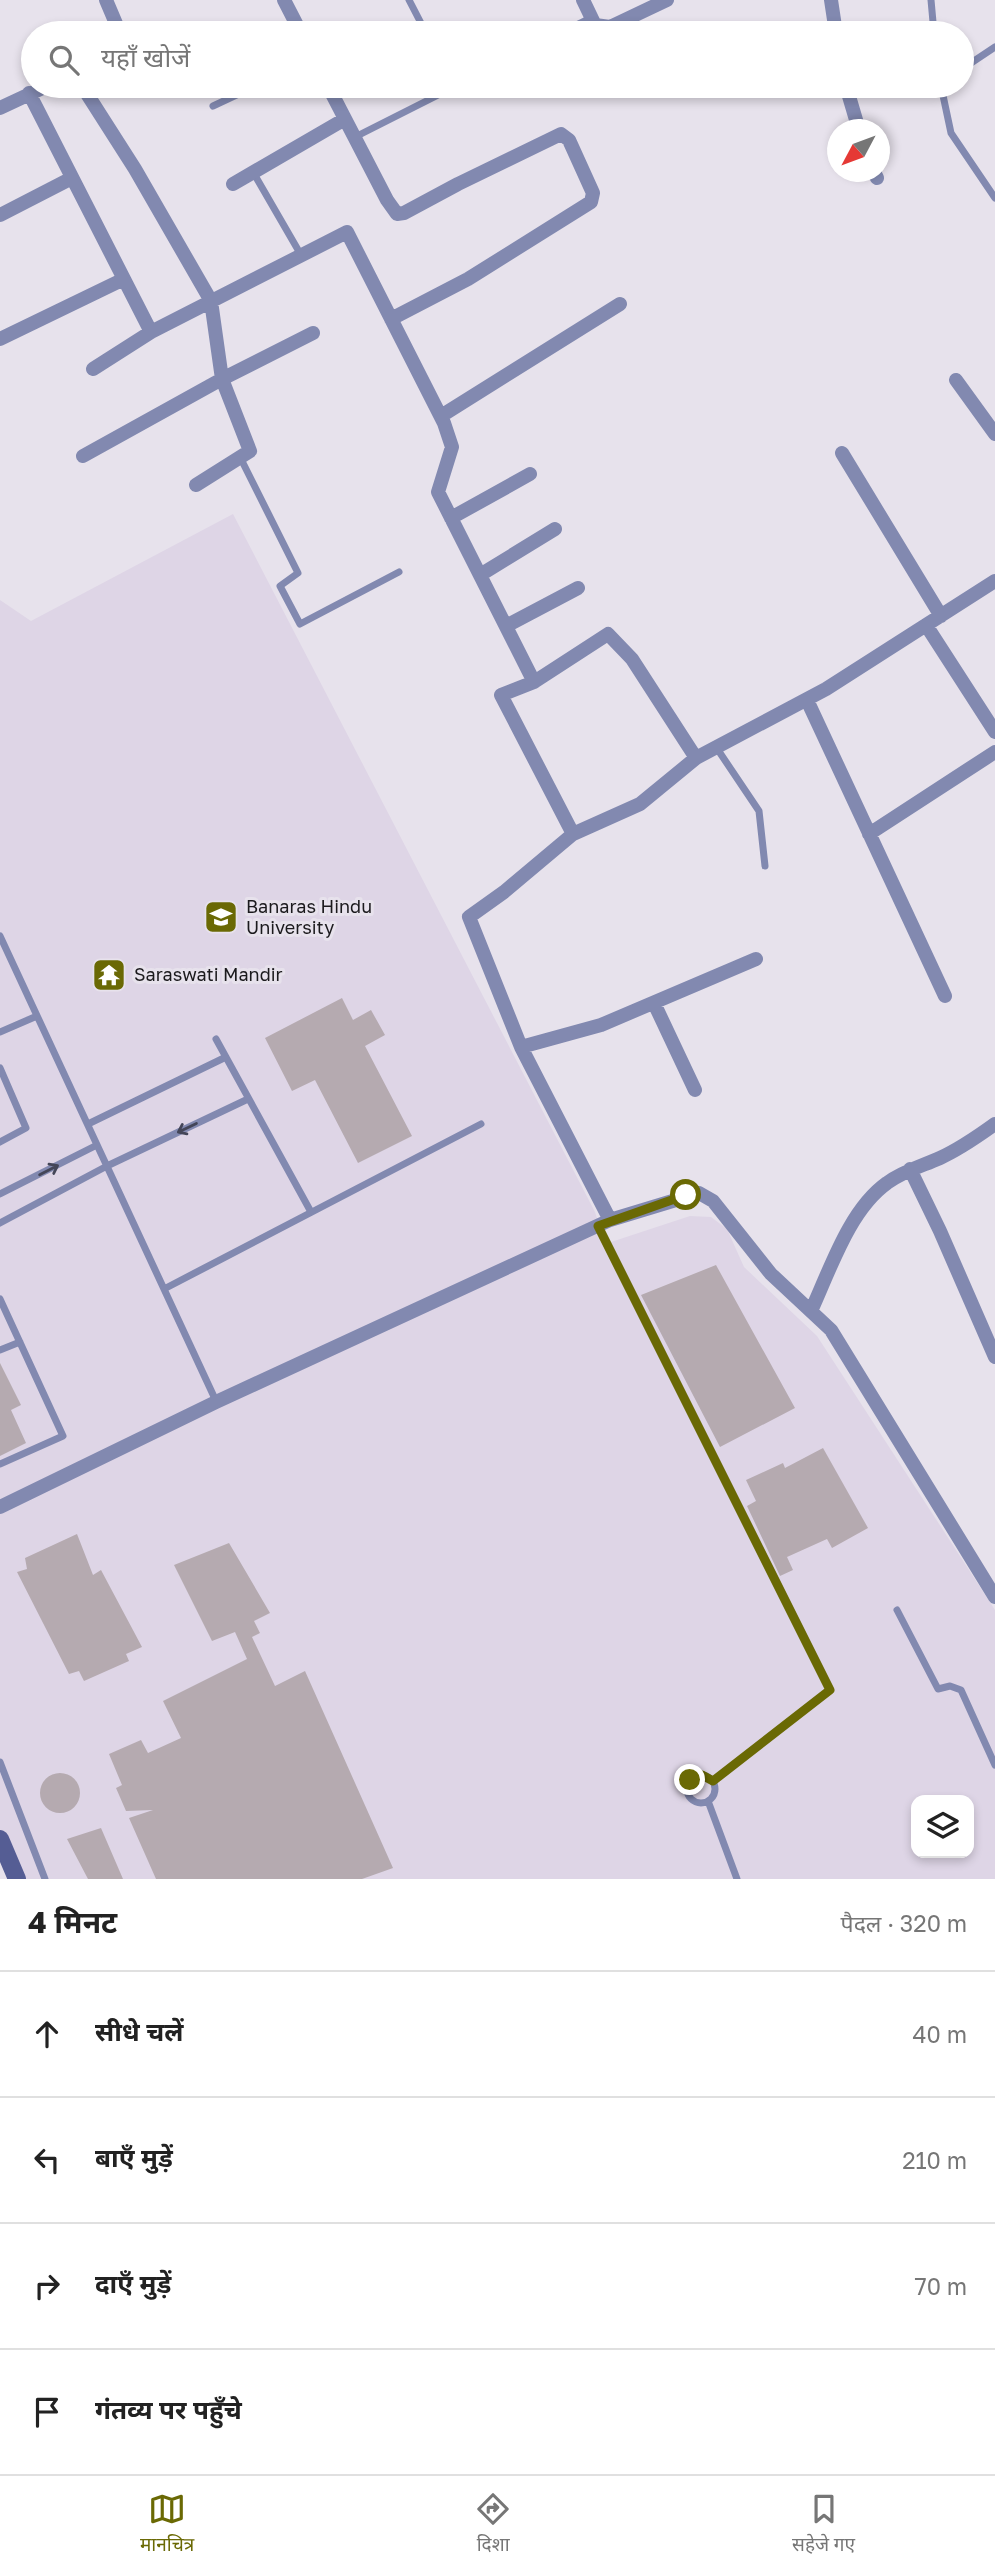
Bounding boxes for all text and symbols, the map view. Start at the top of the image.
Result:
search box [21,21,974,98]
icon: search [45,41,83,79]
text: यहाँ खोजें [101,42,190,73]
north arrow [827,119,890,182]
place label: Banaras Hindu University [246,895,372,938]
school or university icon: Banaras Hindu University [202,898,240,936]
temple icon: Saraswati Mandir [90,956,128,994]
place label: Saraswati Mandir [134,963,283,985]
one-way arrow [177,1122,198,1135]
one-way arrow [38,1162,59,1176]
route start [670,1179,701,1210]
route end [674,1764,705,1795]
map controls [911,1795,974,1858]
button: layers [911,1795,974,1858]
text: 4 मिनट [28,1904,117,1940]
text: पैदल · 320 m [841,1909,967,1937]
icon: ahead [28,2015,66,2053]
text: सीधे चलें [95,2016,183,2047]
text: 40 m [913,2020,967,2048]
icon: left [28,2141,66,2179]
text: बाएँ मुड़ें [95,2142,173,2173]
text: 210 m [902,2146,967,2174]
icon: right [28,2267,66,2305]
text: दाएँ मुड़ें [95,2268,171,2299]
text: 70 m [914,2272,967,2300]
icon: arrive [28,2393,66,2431]
text: गंतव्य पर पहुँचे [95,2394,242,2425]
tab: मानचित्र [140,2490,194,2559]
tab: दिशा [474,2490,512,2559]
tab: सहेजे गए [792,2490,855,2559]

